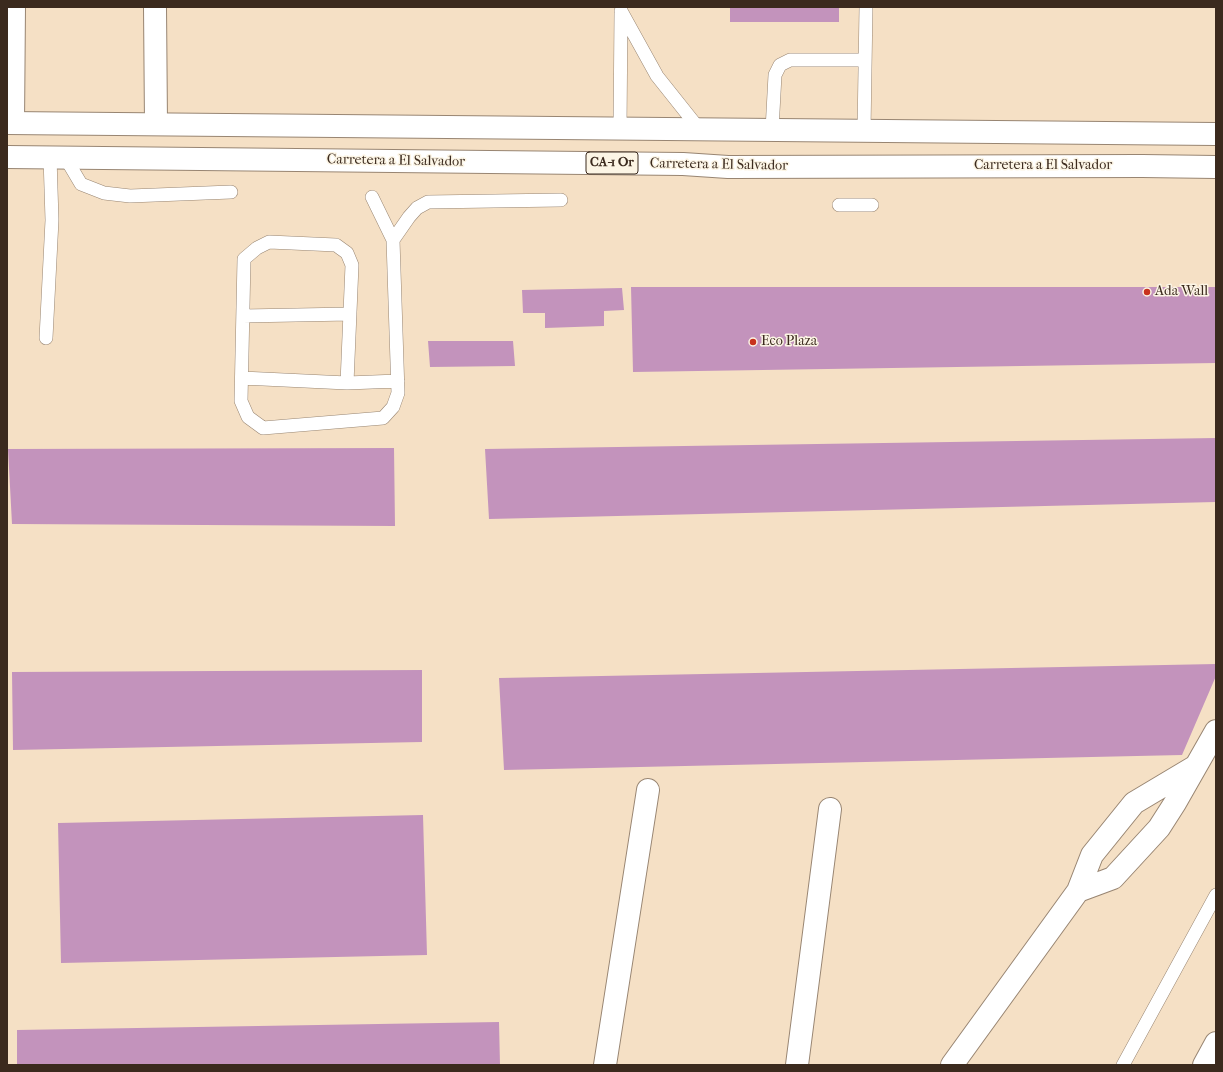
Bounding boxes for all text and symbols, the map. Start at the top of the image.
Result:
street label: Carretera a El Salvador [327,151,465,171]
road number: CA-1 Or [586,152,638,174]
street label: Carretera a El Salvador [650,155,788,175]
street label: Carretera a El Salvador [974,158,1112,174]
place label: Ada Wall [1155,284,1208,300]
marker: Ada Wall [1142,287,1152,297]
place label: Eco Plaza [761,334,817,350]
marker: Eco Plaza [748,337,758,347]

